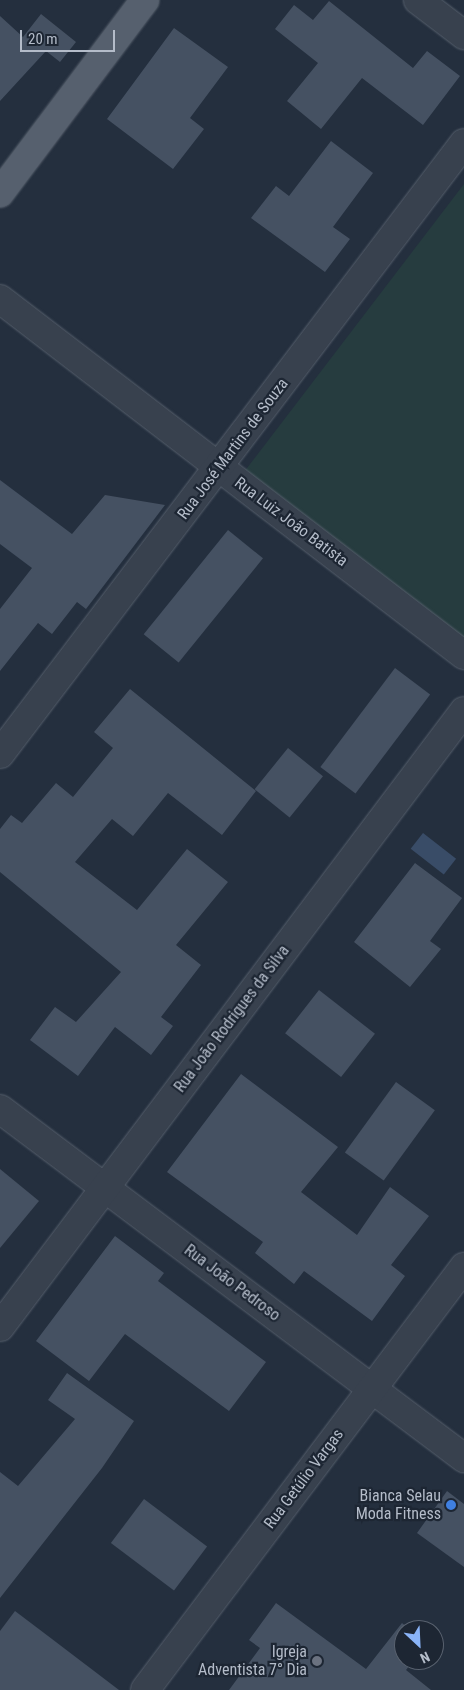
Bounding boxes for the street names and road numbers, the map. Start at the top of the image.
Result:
street label: Rua José Martins de Souza [174,375,292,523]
street label: Rua Luiz João Batista [231,473,351,571]
street label: Rua João Rodrigues da Silva [170,942,294,1096]
street label: Rua João Pedroso [180,1241,284,1325]
street label: Rua Getúlio Vargas [260,1425,348,1533]

